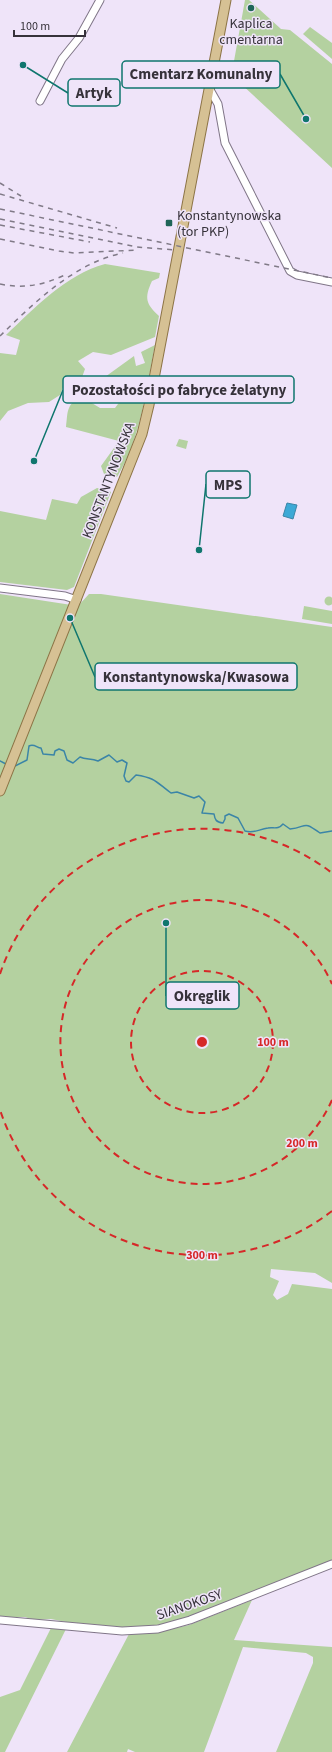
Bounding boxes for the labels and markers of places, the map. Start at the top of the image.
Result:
marker: Kaplica cmentarna [246,3,256,13]
place label: Kaplica cmentarna [219,14,283,50]
callout: Cmentarz Komunalny [122,61,280,88]
callout: Artyk [68,79,120,106]
place label: Konstantynowska (tor PKP) [177,206,281,242]
marker: Konstantynowska (tor PKP) [164,218,174,228]
callout: Pozostałości po fabryce żelatyny [63,376,294,403]
callout: MPS [206,471,250,498]
callout: Konstantynowska/Kwasowa [95,663,297,690]
callout: Okręglik [166,982,239,1009]
centre of rings [195,1035,209,1049]

